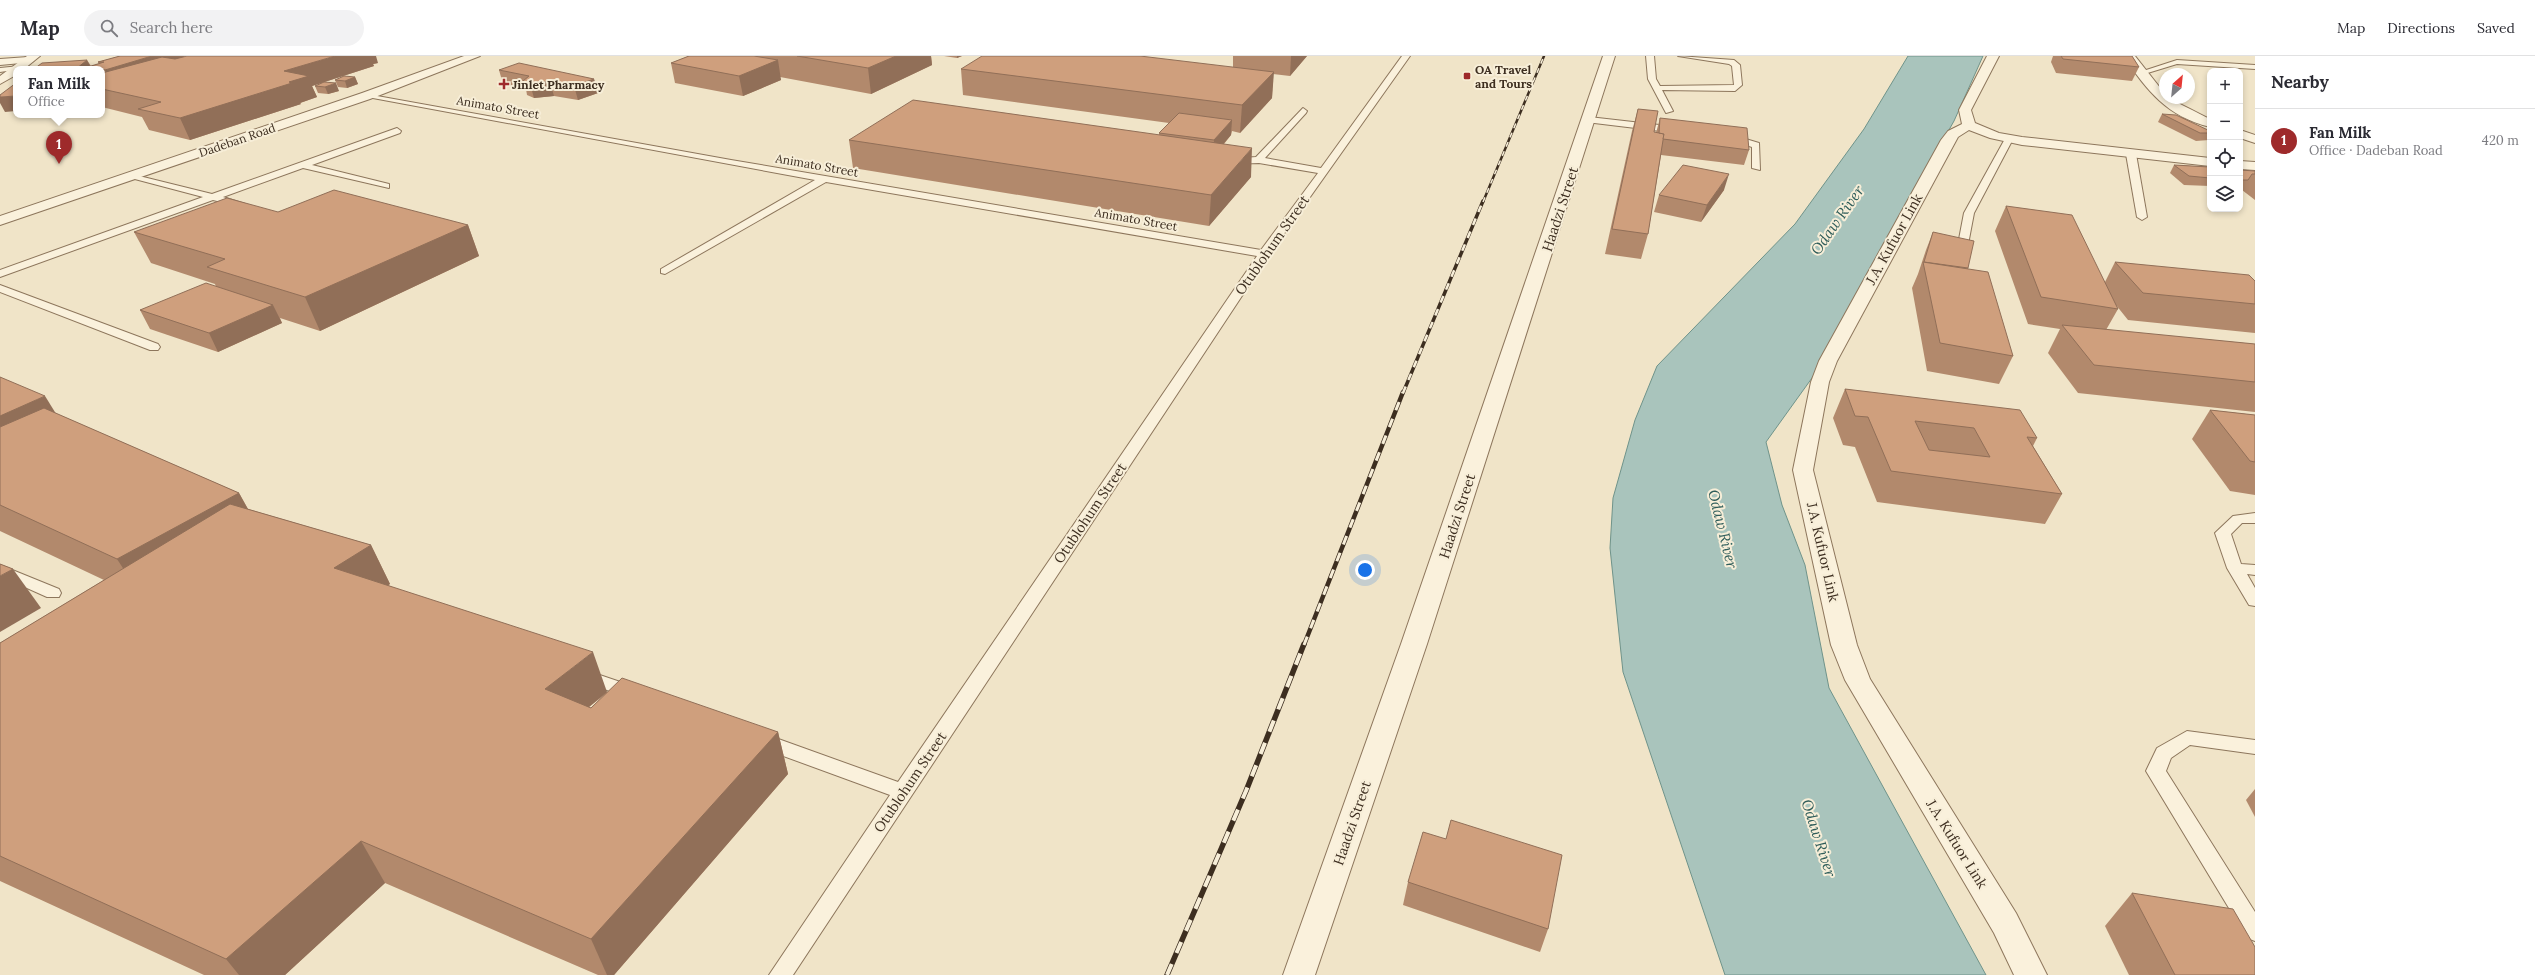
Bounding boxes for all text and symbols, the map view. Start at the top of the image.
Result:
search box [84,10,364,46]
text: Map [20,16,60,40]
icon: search [98,17,120,39]
text: Search here [130,18,213,37]
text: Map [2337,19,2365,37]
text: Directions [2387,19,2455,37]
text: Saved [2477,19,2515,37]
place label: OA Travel and Tours [1475,62,1532,91]
popup [13,66,105,118]
north arrow [2159,68,2195,104]
map controls [2207,68,2243,212]
button: + [2207,68,2243,104]
marker: OA Travel and Tours [1462,71,1472,81]
text: Nearby [2271,71,2329,93]
text: Fan Milk [28,74,90,93]
place label: Jinlet Pharmacy [512,77,605,92]
marker: Jinlet Pharmacy [499,79,509,89]
street label: Animato Street [454,92,541,122]
text: Office [28,93,65,110]
button: − [2207,104,2243,140]
street label: Dadeban Road [197,120,277,160]
text: Fan Milk [2309,123,2371,142]
pin: 1 [46,131,72,164]
text: 1 [2281,132,2287,149]
text: 420 m [2482,132,2519,149]
button: locate [2207,140,2243,176]
text: Office · Dadeban Road [2309,142,2443,159]
street label: Animato Street [773,150,860,180]
street label: Haadzi Street [1538,164,1582,254]
button: layers [2207,176,2243,212]
water label: Odaw River [1806,181,1868,258]
street label: J.A. Kufuor Link [1861,190,1927,289]
street label: Otublohum Street [1231,191,1313,298]
street label: Animato Street [1092,204,1179,234]
street label: Otublohum Street [1050,459,1131,567]
street label: Haadzi Street [1435,471,1479,561]
water label: Odaw River [1704,488,1742,570]
street label: J.A. Kufuor Link [1803,500,1843,604]
your location [1355,560,1375,580]
street label: Otublohum Street [870,728,951,836]
street label: Haadzi Street [1329,778,1375,868]
street label: J.A. Kufuor Link [1922,795,1992,892]
water label: Odaw River [1798,797,1841,879]

